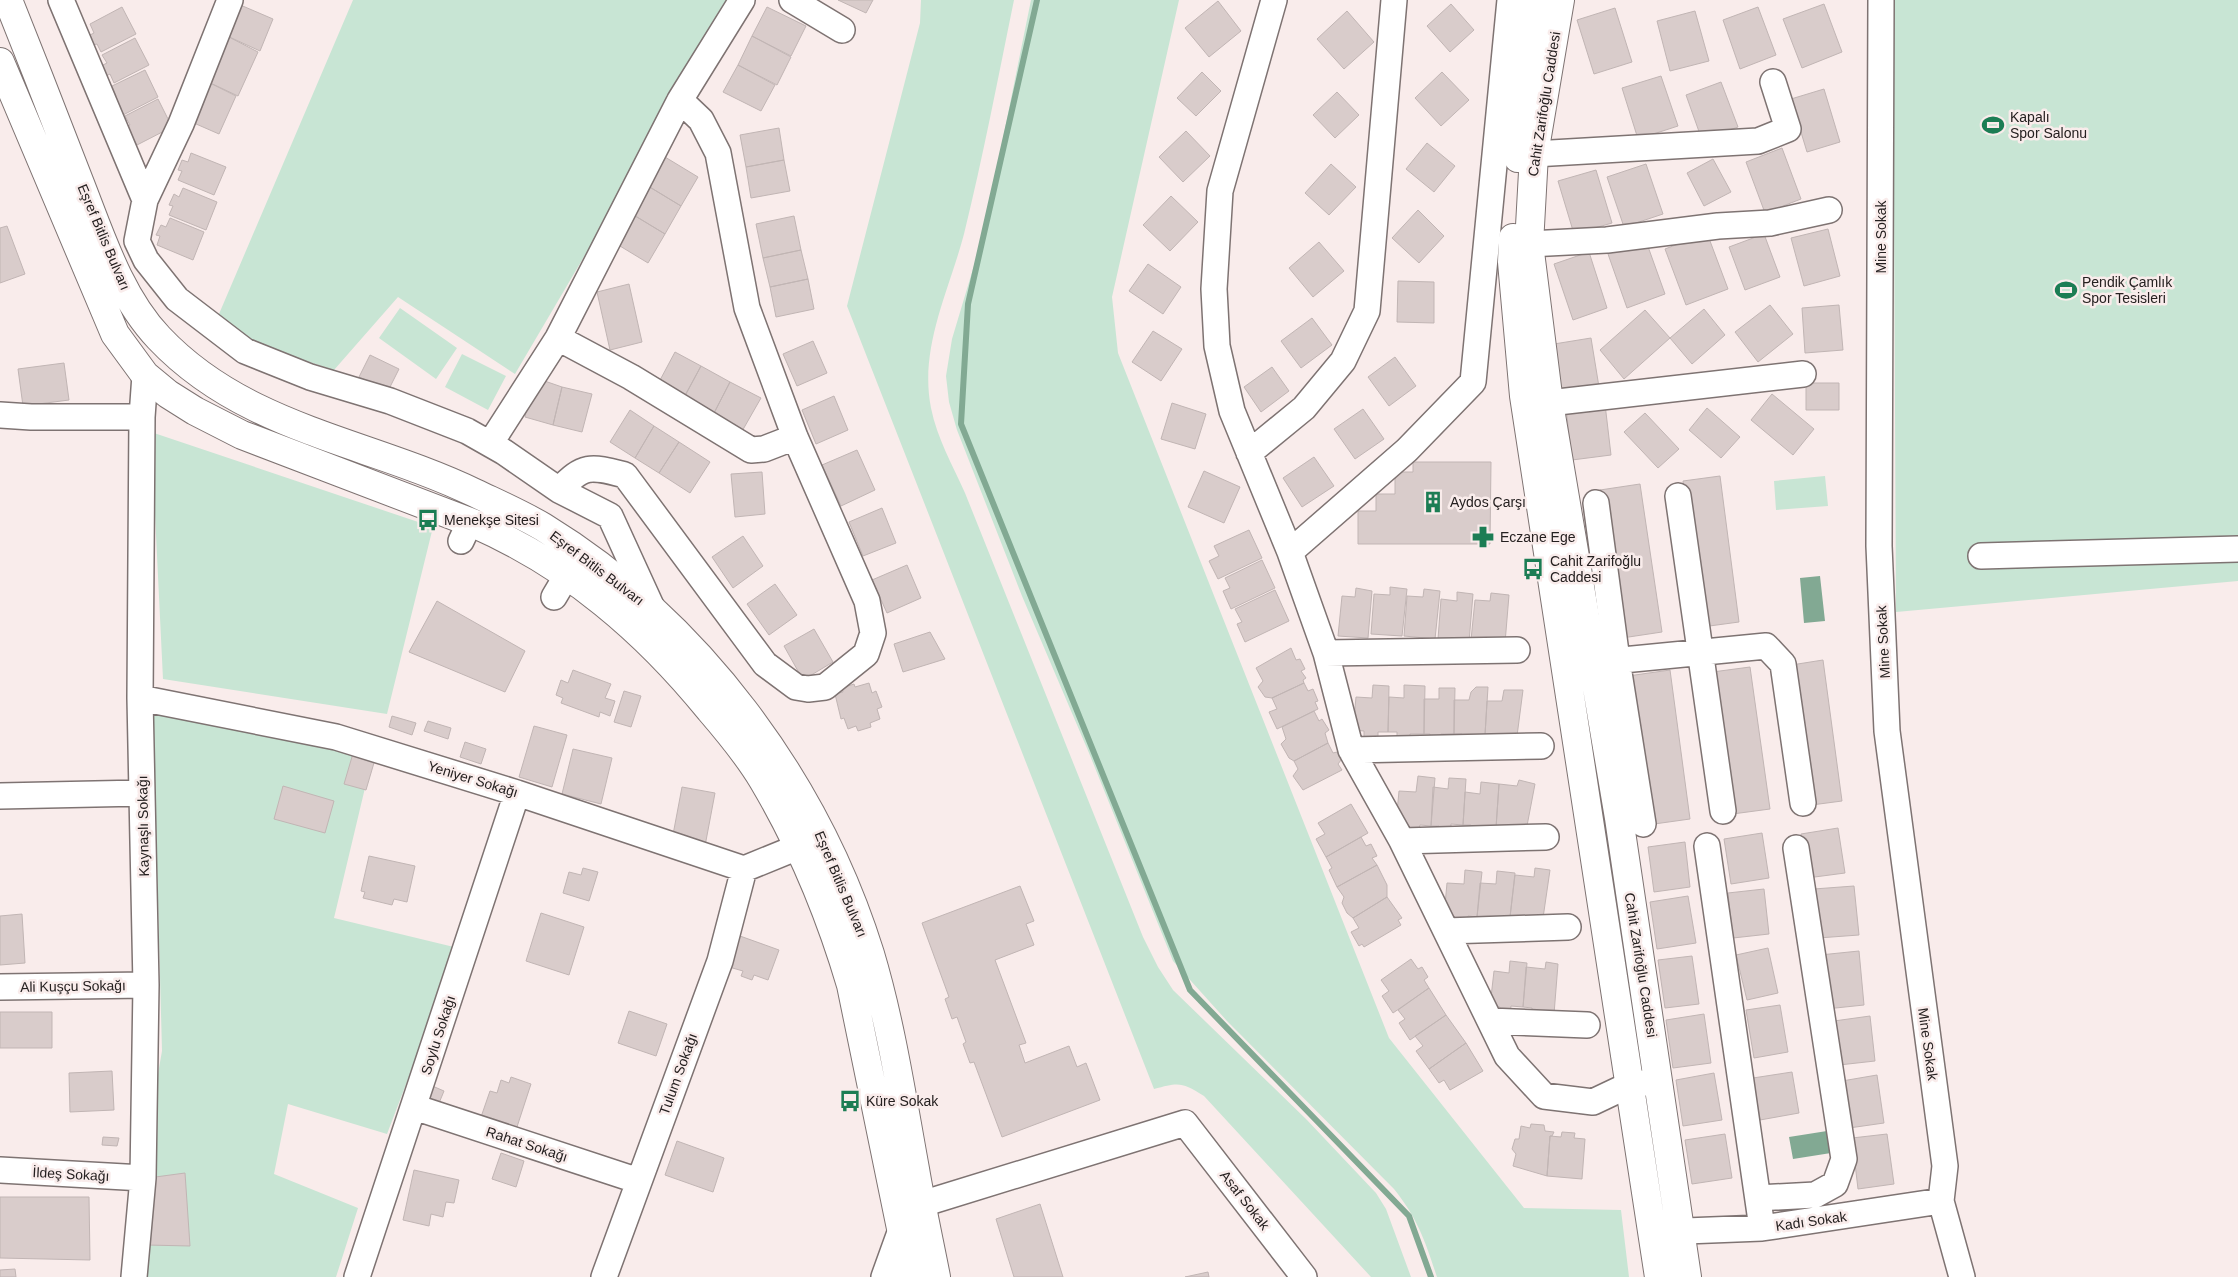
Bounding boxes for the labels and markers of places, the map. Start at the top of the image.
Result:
place label: Kapalı Spor Salonu [2010,109,2087,141]
sports icon: Kapalı Spor Salonu [1980,112,2006,138]
place label: Pendik Çamlık Spor Tesisleri [2082,274,2173,306]
sports icon: Pendik Çamlık Spor Tesisleri [2053,277,2079,303]
building icon: Aydos Çarşı [1420,489,1446,515]
place label: Aydos Çarşı [1450,494,1526,510]
bus stop icon: Menekşe Sitesi [415,507,441,533]
place label: Menekşe Sitesi [444,512,539,528]
pharmacy icon: Eczane Ege [1470,524,1496,550]
place label: Eczane Ege [1500,529,1576,545]
place label: Cahit Zarifoğlu Caddesi [1550,553,1641,585]
bus stop icon: Cahit Zarifoğlu Caddesi [1520,556,1546,582]
bus stop icon: Küre Sokak [837,1088,863,1114]
place label: Küre Sokak [866,1093,939,1109]

